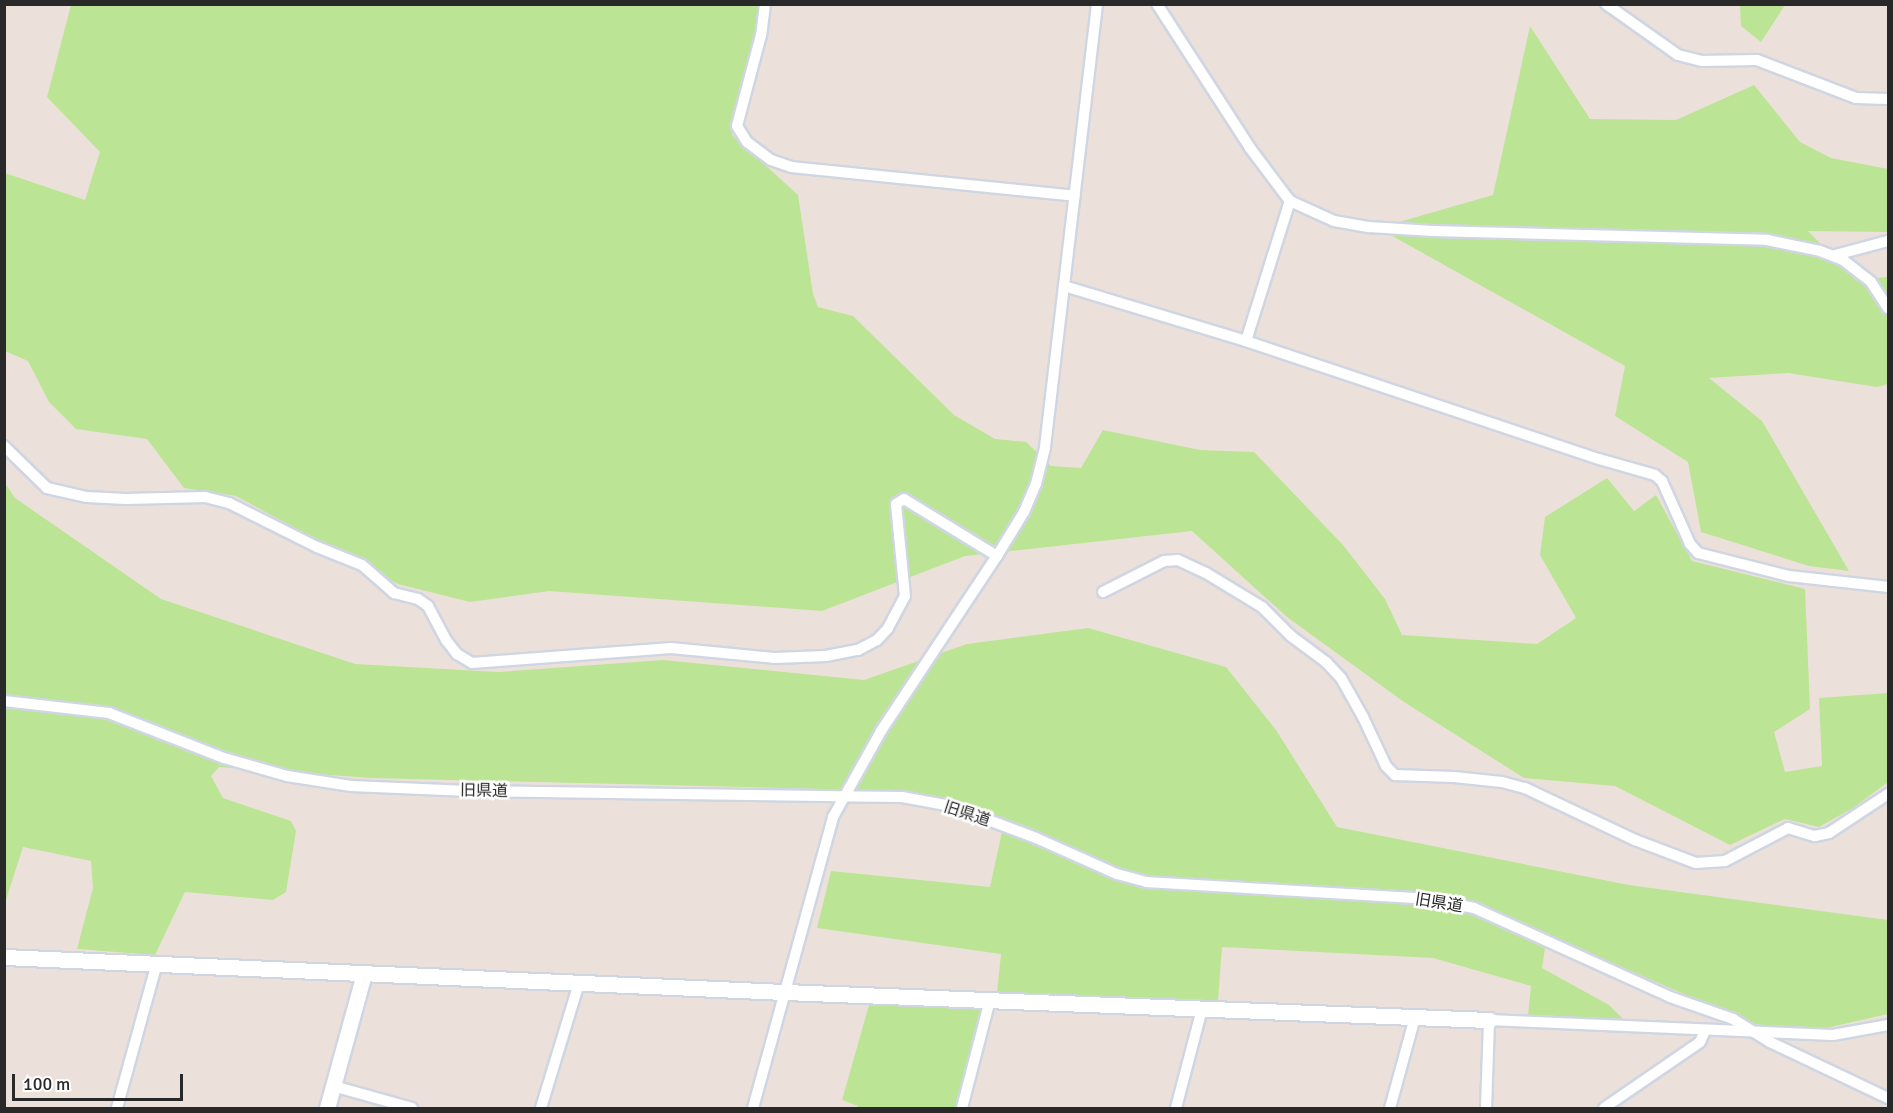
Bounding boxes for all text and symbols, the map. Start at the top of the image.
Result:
street label: 旧県道 [460,781,508,801]
street label: 旧県道 [941,797,993,831]
street label: 旧県道 [1414,890,1464,916]
scale bar [15,1062,186,1100]
text: 100 m [23,1073,70,1095]

